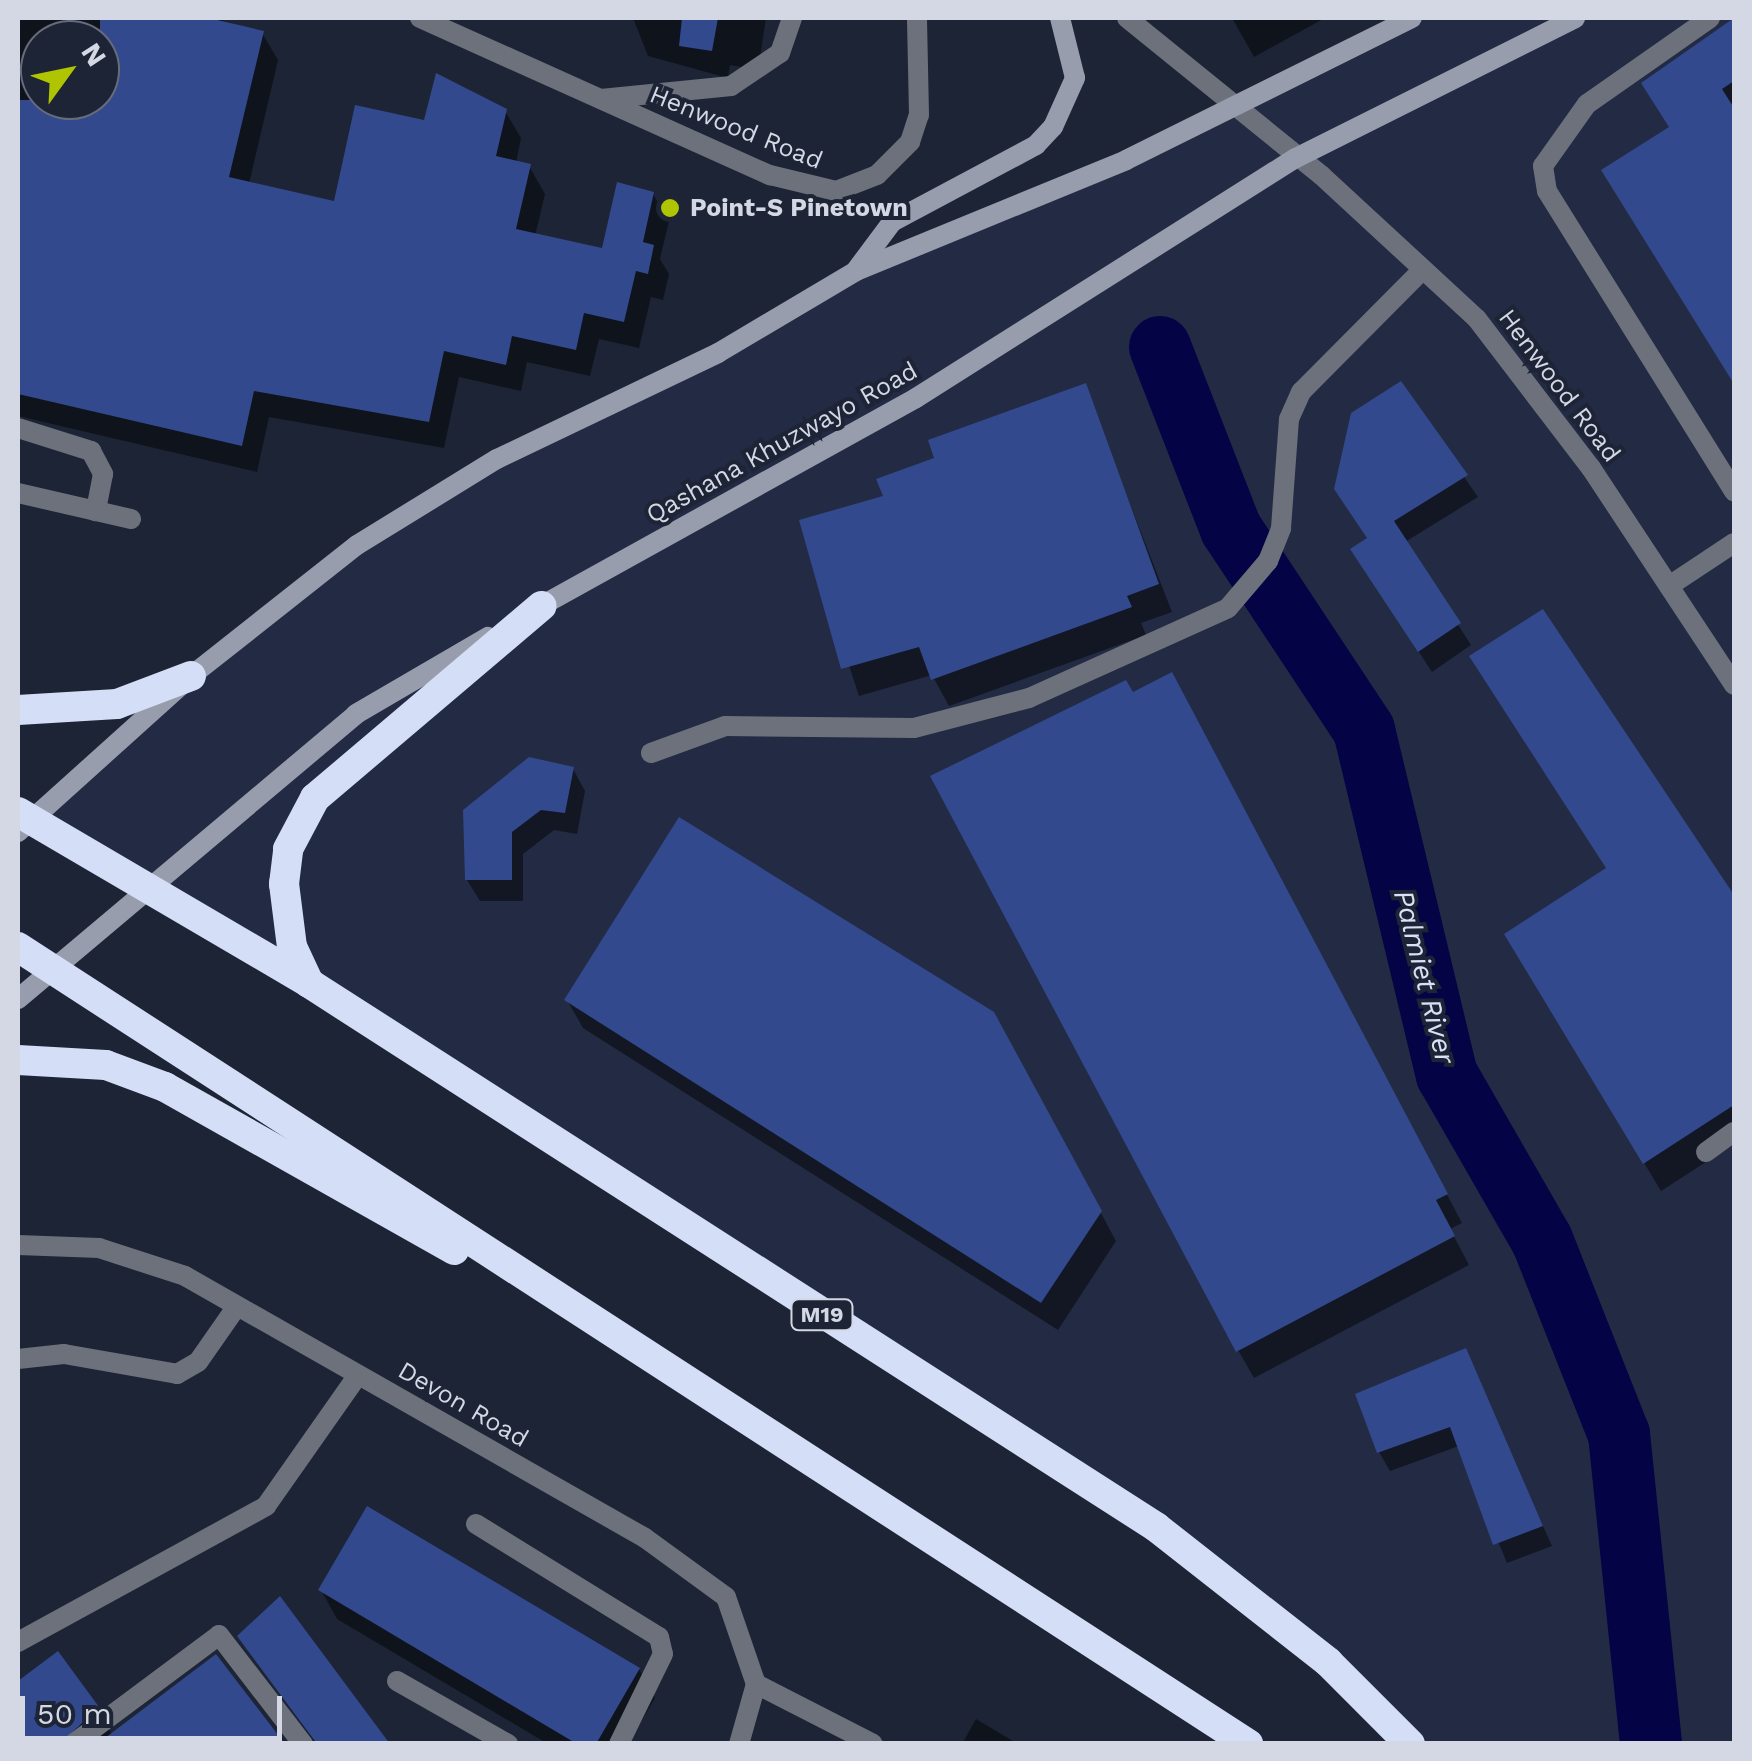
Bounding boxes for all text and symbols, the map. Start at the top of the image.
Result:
north arrow [20,20,120,120]
text: N [74,37,113,72]
street label: Henwood Road [645,80,827,176]
place label: Point-S Pinetown [690,193,908,223]
marker: Point-S Pinetown [659,197,681,219]
street label: Henwood Road [1492,304,1626,468]
street label: Qashana Khuzwayo Road [641,356,923,530]
water label: Palmiet River [1386,887,1462,1067]
road number: M19 [790,1298,854,1332]
street label: Devon Road [393,1356,533,1454]
scale bar [25,1676,288,1738]
text: 50 m [37,1696,112,1731]

